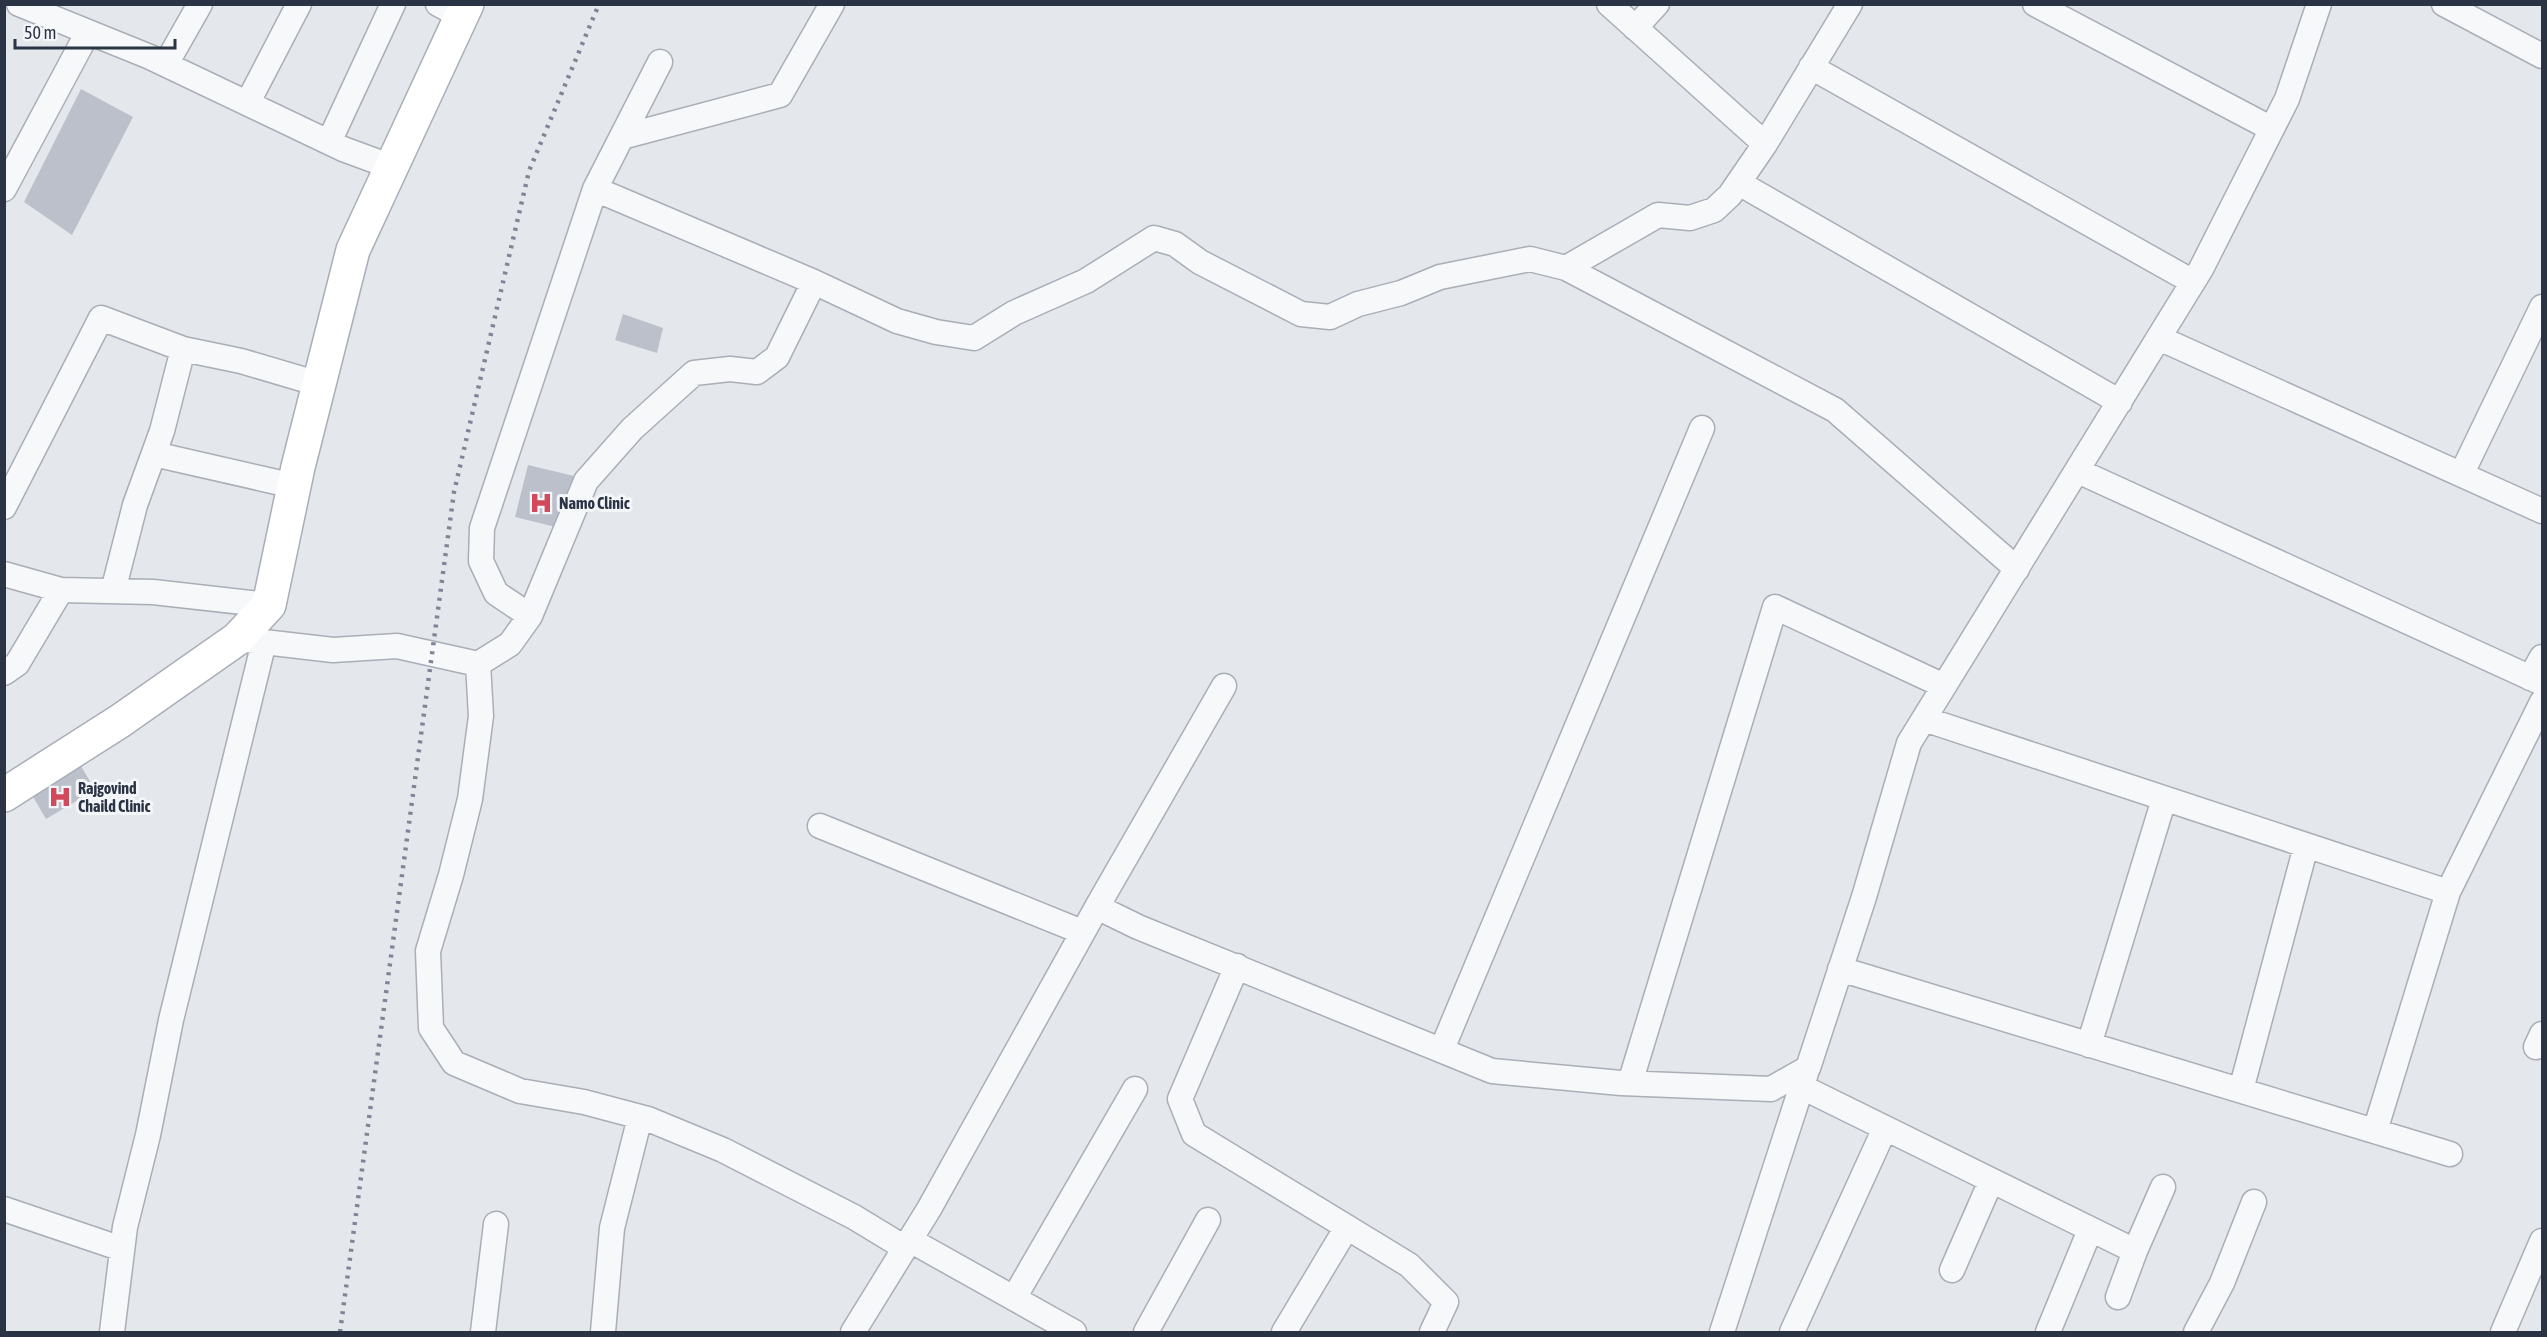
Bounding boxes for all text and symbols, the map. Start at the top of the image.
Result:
scale bar [15,12,176,50]
text: 50 m [24,22,56,43]
hospital icon: Namo Clinic [528,490,554,516]
place label: Namo Clinic [559,494,630,512]
place label: Rajgovind Chaild Clinic [78,779,150,815]
hospital icon: Rajgovind Chaild Clinic [47,784,73,810]

